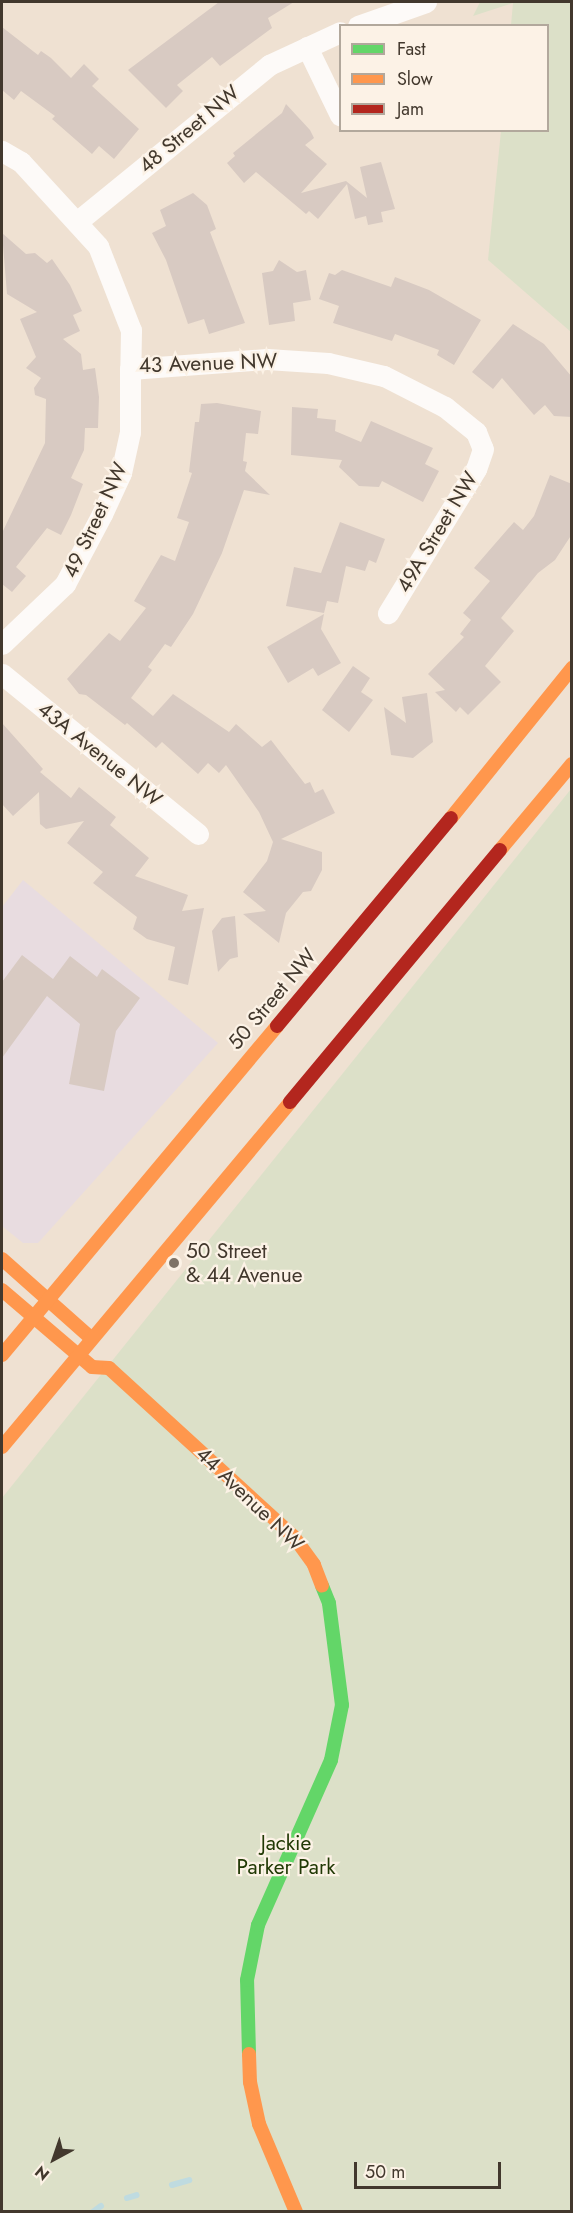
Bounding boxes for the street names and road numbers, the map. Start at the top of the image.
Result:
street label: 48 Street NW [134,80,244,178]
street label: 43 Avenue NW [138,348,278,378]
street label: 49 Street NW [57,458,133,582]
street label: 49A Street NW [391,467,483,597]
street label: 43A Avenue NW [33,696,167,812]
street label: 50 Street NW [222,943,322,1055]
street label: 44 Avenue NW [191,1441,309,1557]

